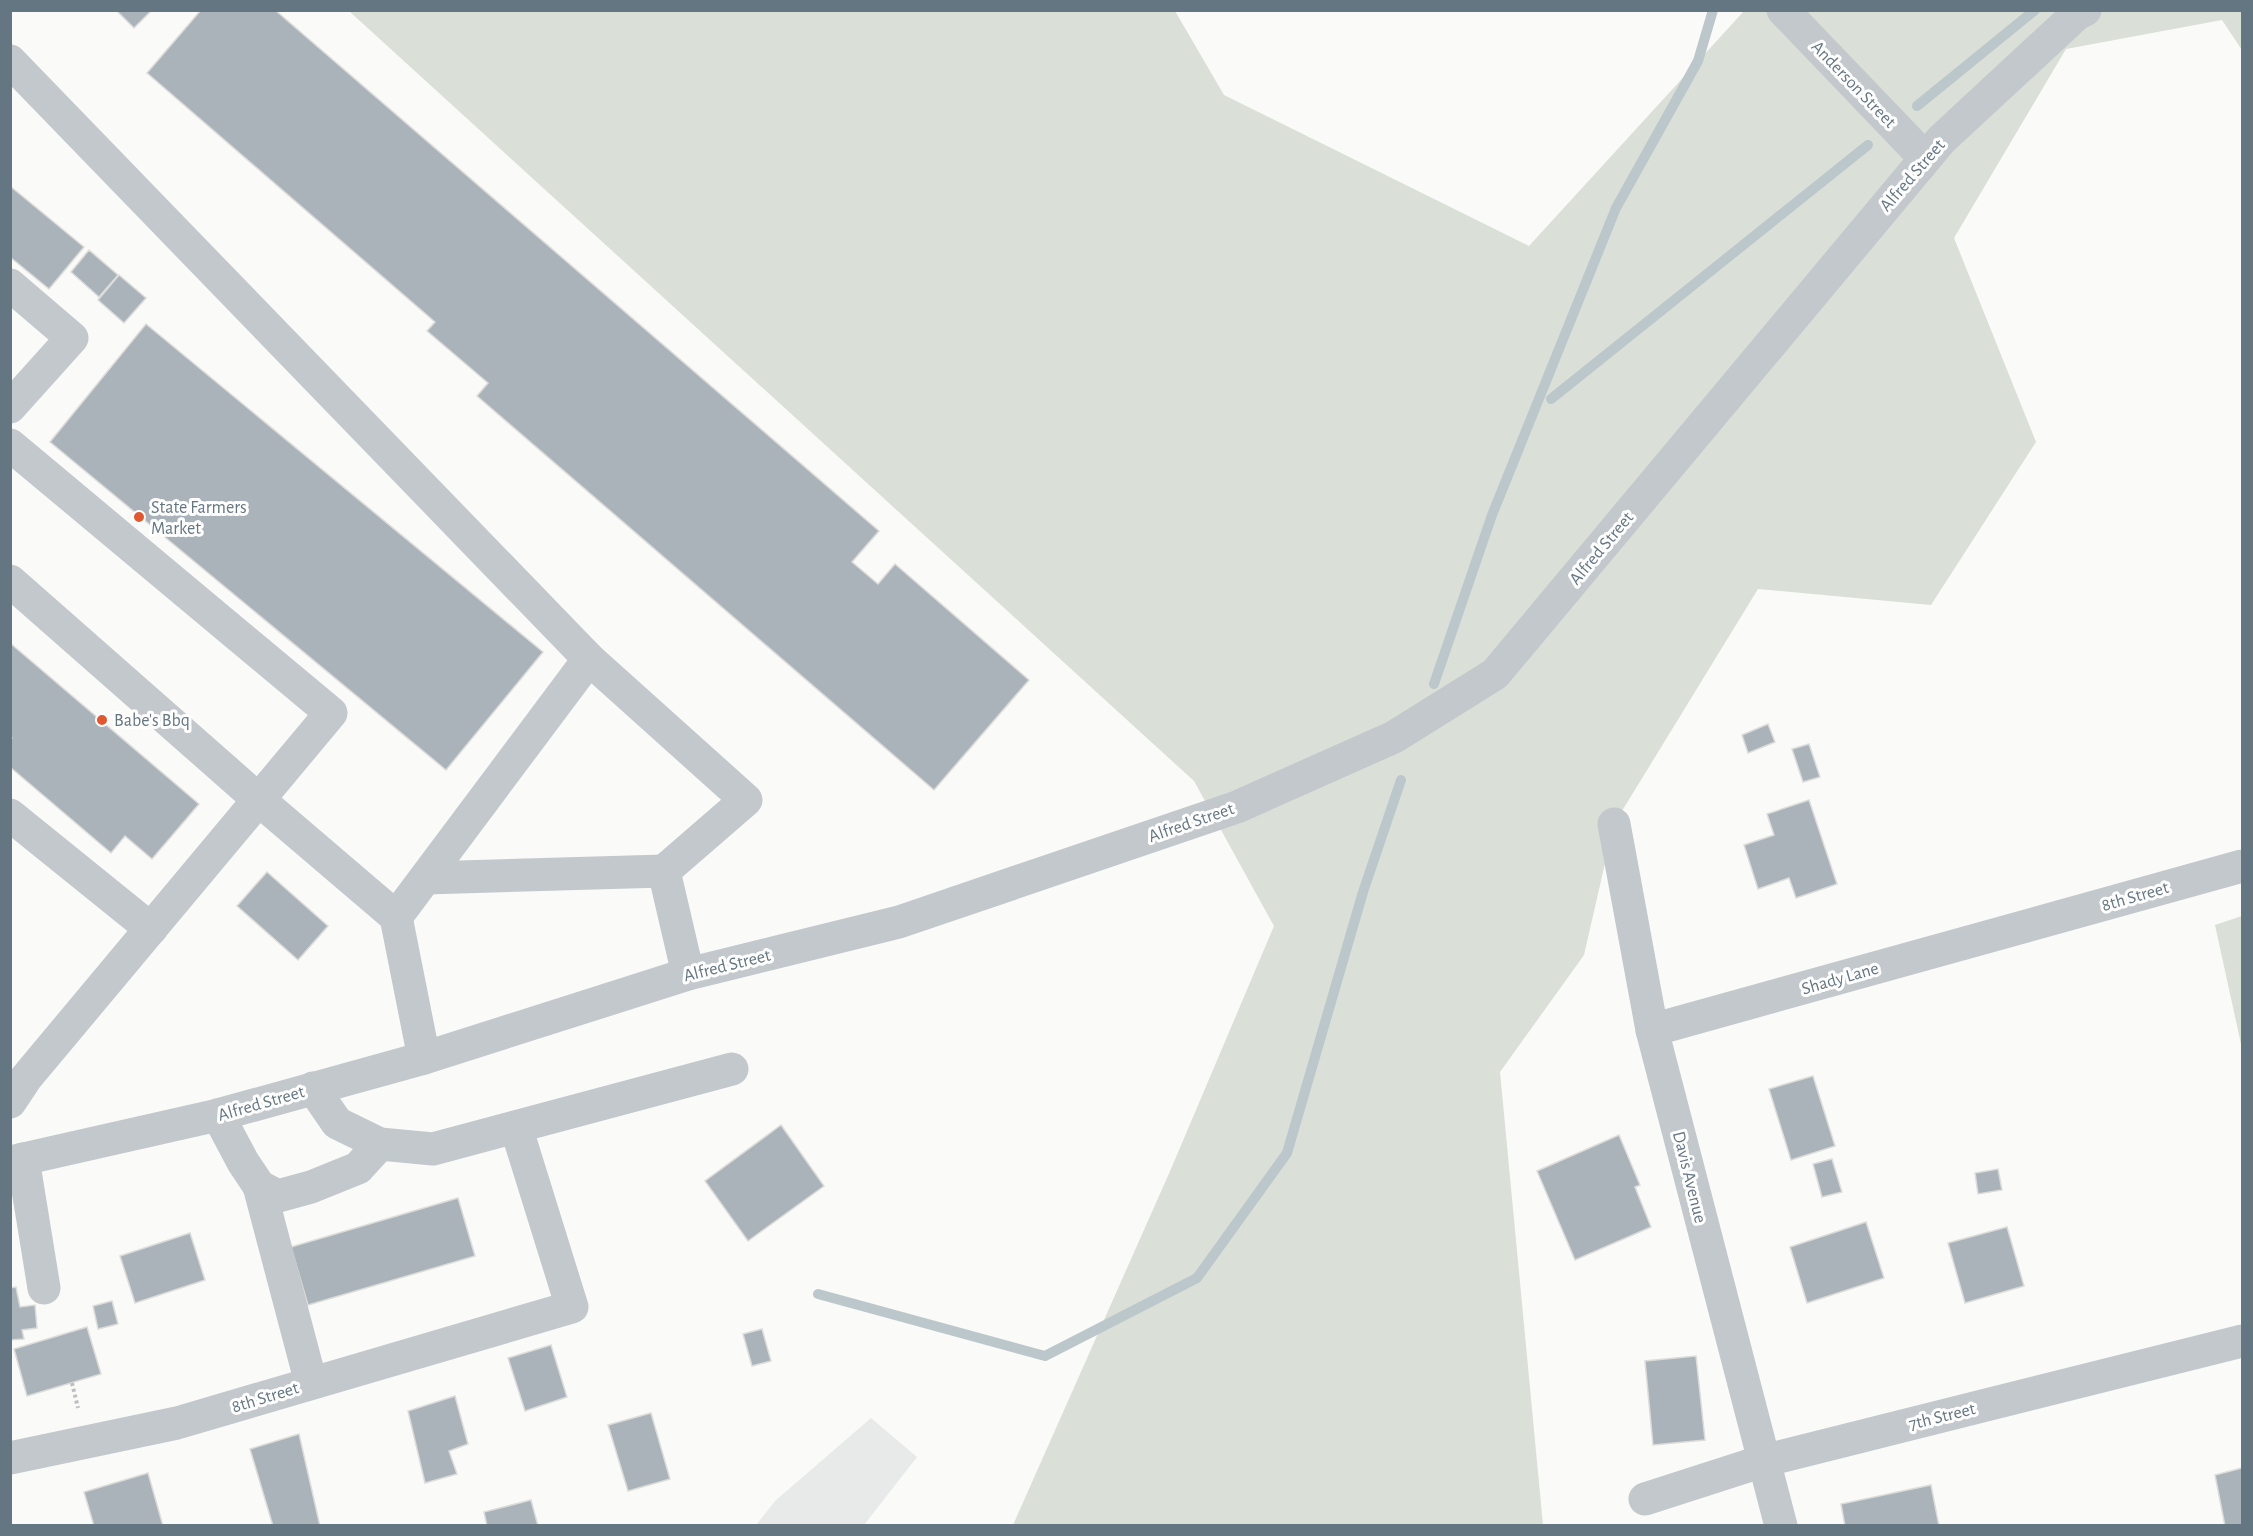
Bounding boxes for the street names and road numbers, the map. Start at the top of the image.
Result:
street label: Anderson Street [1808,38,1899,132]
street label: Alfred Street [1877,136,1949,215]
street label: Alfred Street [1566,509,1637,589]
street label: Alfred Street [1146,800,1237,846]
street label: 8th Street [2100,879,2171,915]
street label: Alfred Street [682,946,773,985]
street label: Shady Lane [1800,959,1881,999]
street label: Alfred Street [216,1083,307,1125]
street label: Davis Avenue [1669,1130,1709,1225]
street label: 8th Street [230,1379,301,1417]
street label: 7th Street [1907,1400,1978,1434]

